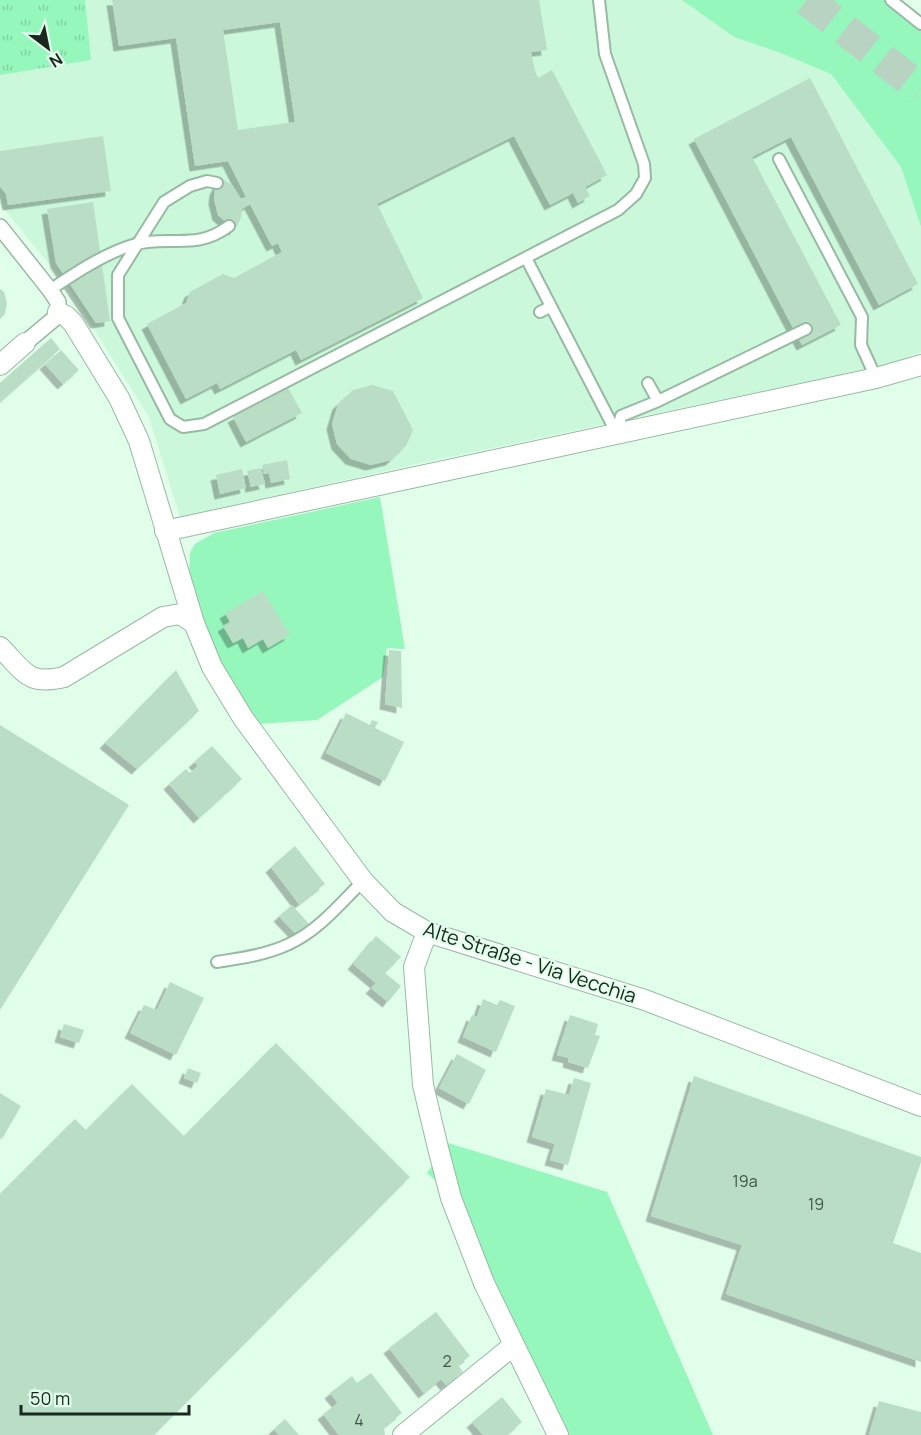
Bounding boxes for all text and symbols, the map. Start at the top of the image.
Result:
north arrow [18,18,78,78]
text: N [45,48,67,73]
street label: Alte Straße - Via Vecchia [420,915,640,1009]
house number: 19a [732,1170,758,1192]
house number: 19 [808,1193,824,1215]
house number: 2 [442,1350,452,1372]
scale bar [21,1378,189,1416]
text: 50 m [30,1386,70,1410]
house number: 4 [354,1409,364,1431]

